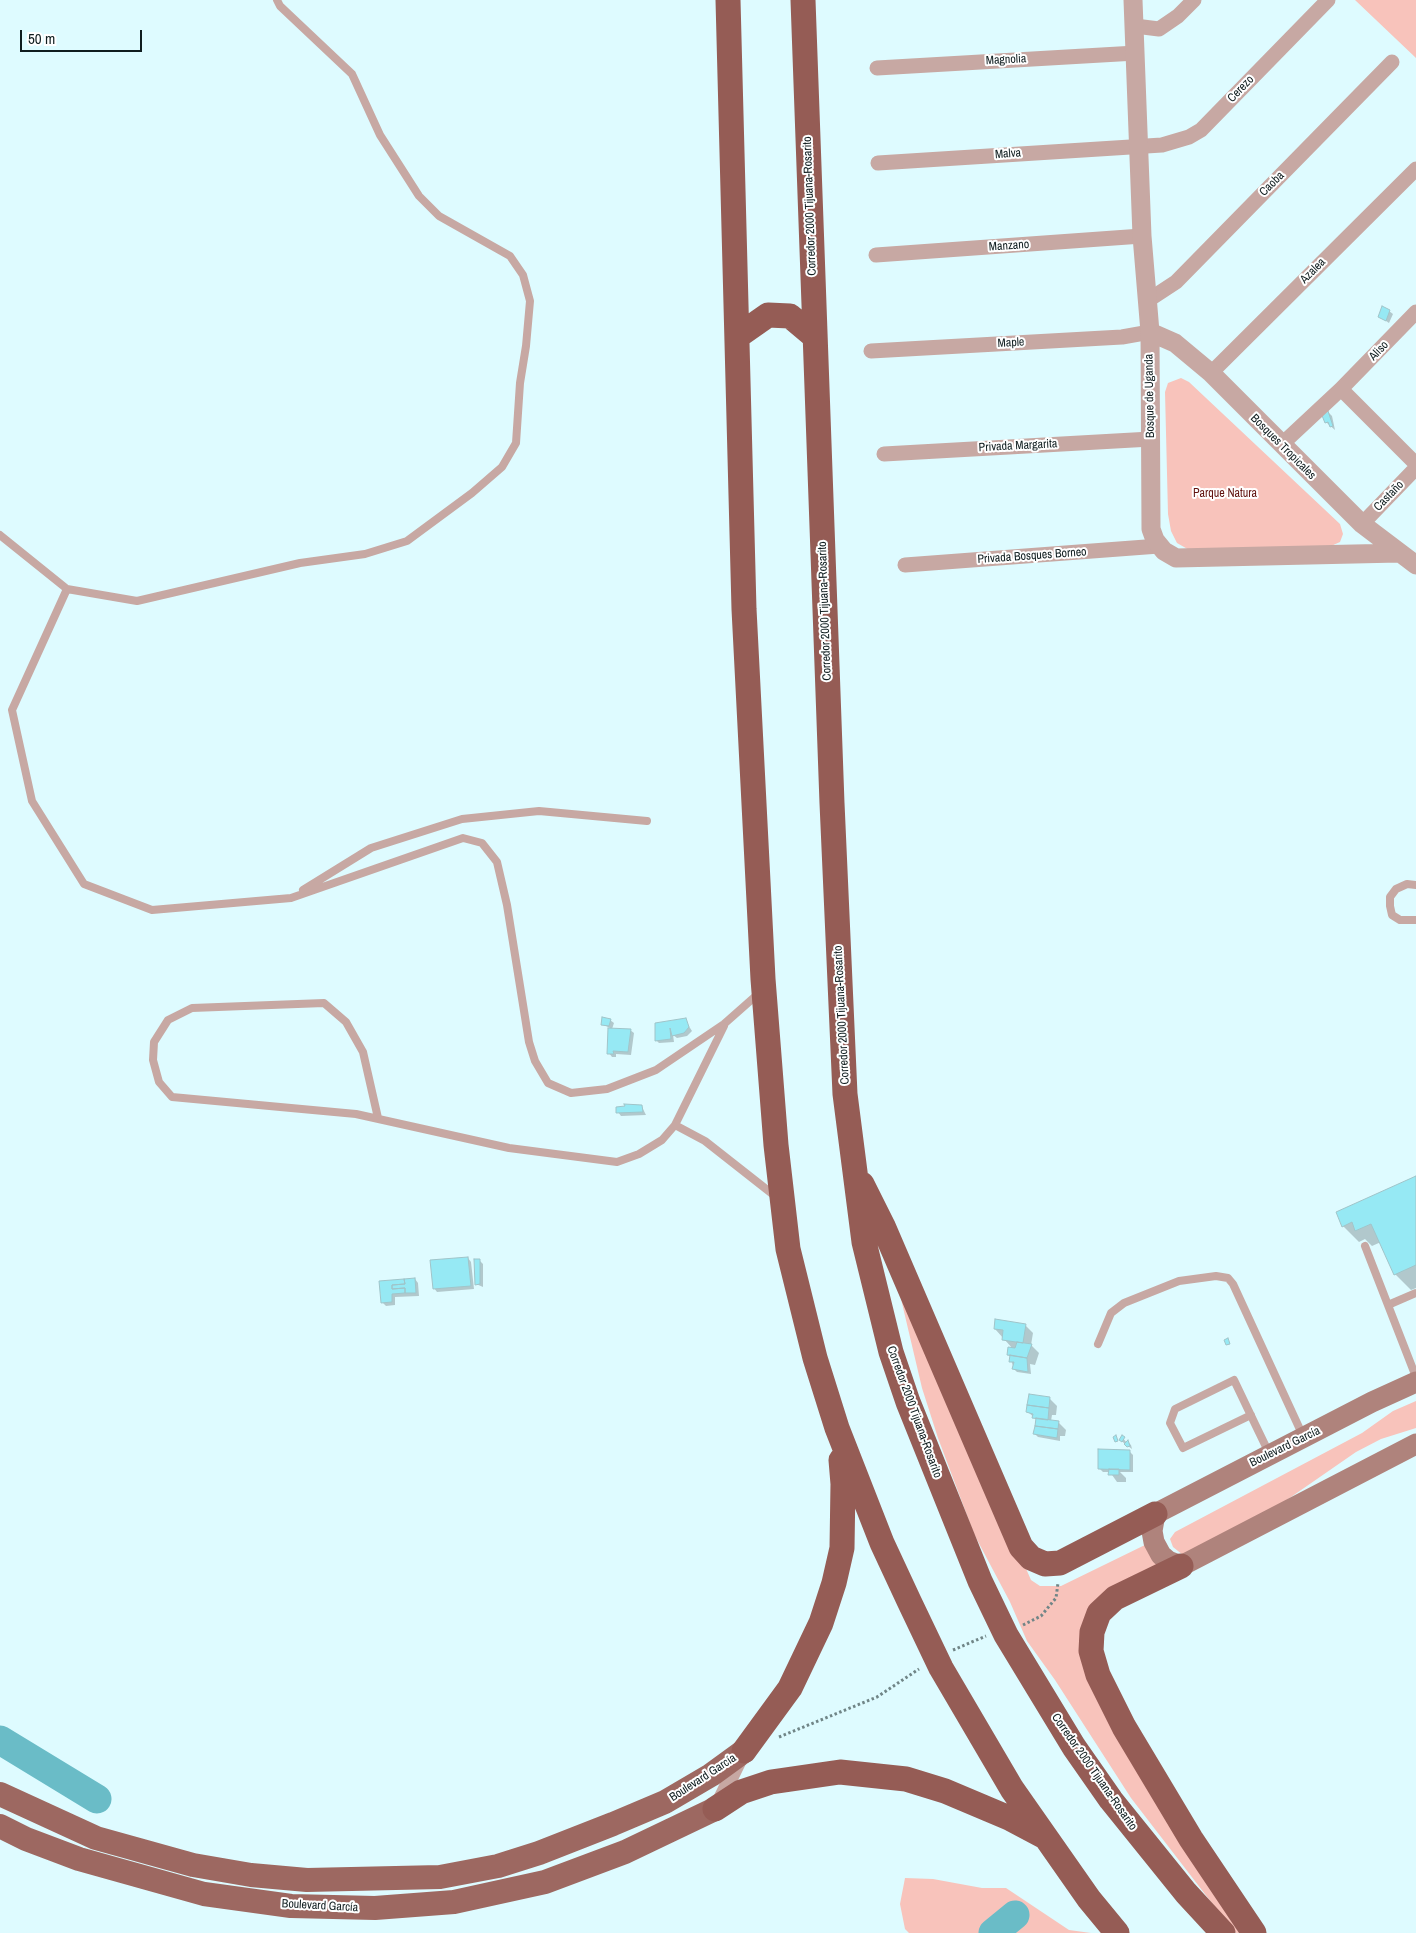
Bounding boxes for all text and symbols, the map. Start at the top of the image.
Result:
scale bar [22,20,145,52]
text: 50 m [28,28,55,49]
street label: Magnolia [985,52,1027,68]
street label: Cerezo [1225,73,1257,105]
street label: Corredor 2000 Tijuana-Rosarito [800,136,820,276]
street label: Malva [994,146,1022,162]
street label: Caoba [1257,169,1287,199]
street label: Manzano [988,237,1030,255]
street label: Azalea [1297,255,1329,287]
street label: Maple [997,335,1025,351]
street label: Aliso [1366,338,1392,364]
street label: Bosque de Uganda [1142,354,1158,438]
street label: Bosques Tropicales [1247,411,1319,483]
street label: Privada Margarita [978,437,1058,455]
street label: Castaño [1371,478,1407,514]
park label: Parque Natura [1193,487,1257,501]
street label: Corredor 2000 Tijuana-Rosarito [815,541,835,681]
street label: Privada Bosques Borneo [977,545,1087,567]
street label: Corredor 2000 Tijuana-Rosarito [831,945,853,1085]
street label: Corredor 2000 Tijuana-Rosarito [883,1344,945,1480]
street label: Boulevard García [1247,1424,1323,1470]
street label: Corredor 2000 Tijuana-Rosarito [1048,1711,1140,1833]
street label: Boulevard García [667,1751,739,1805]
street label: Boulevard García [281,1897,359,1915]

